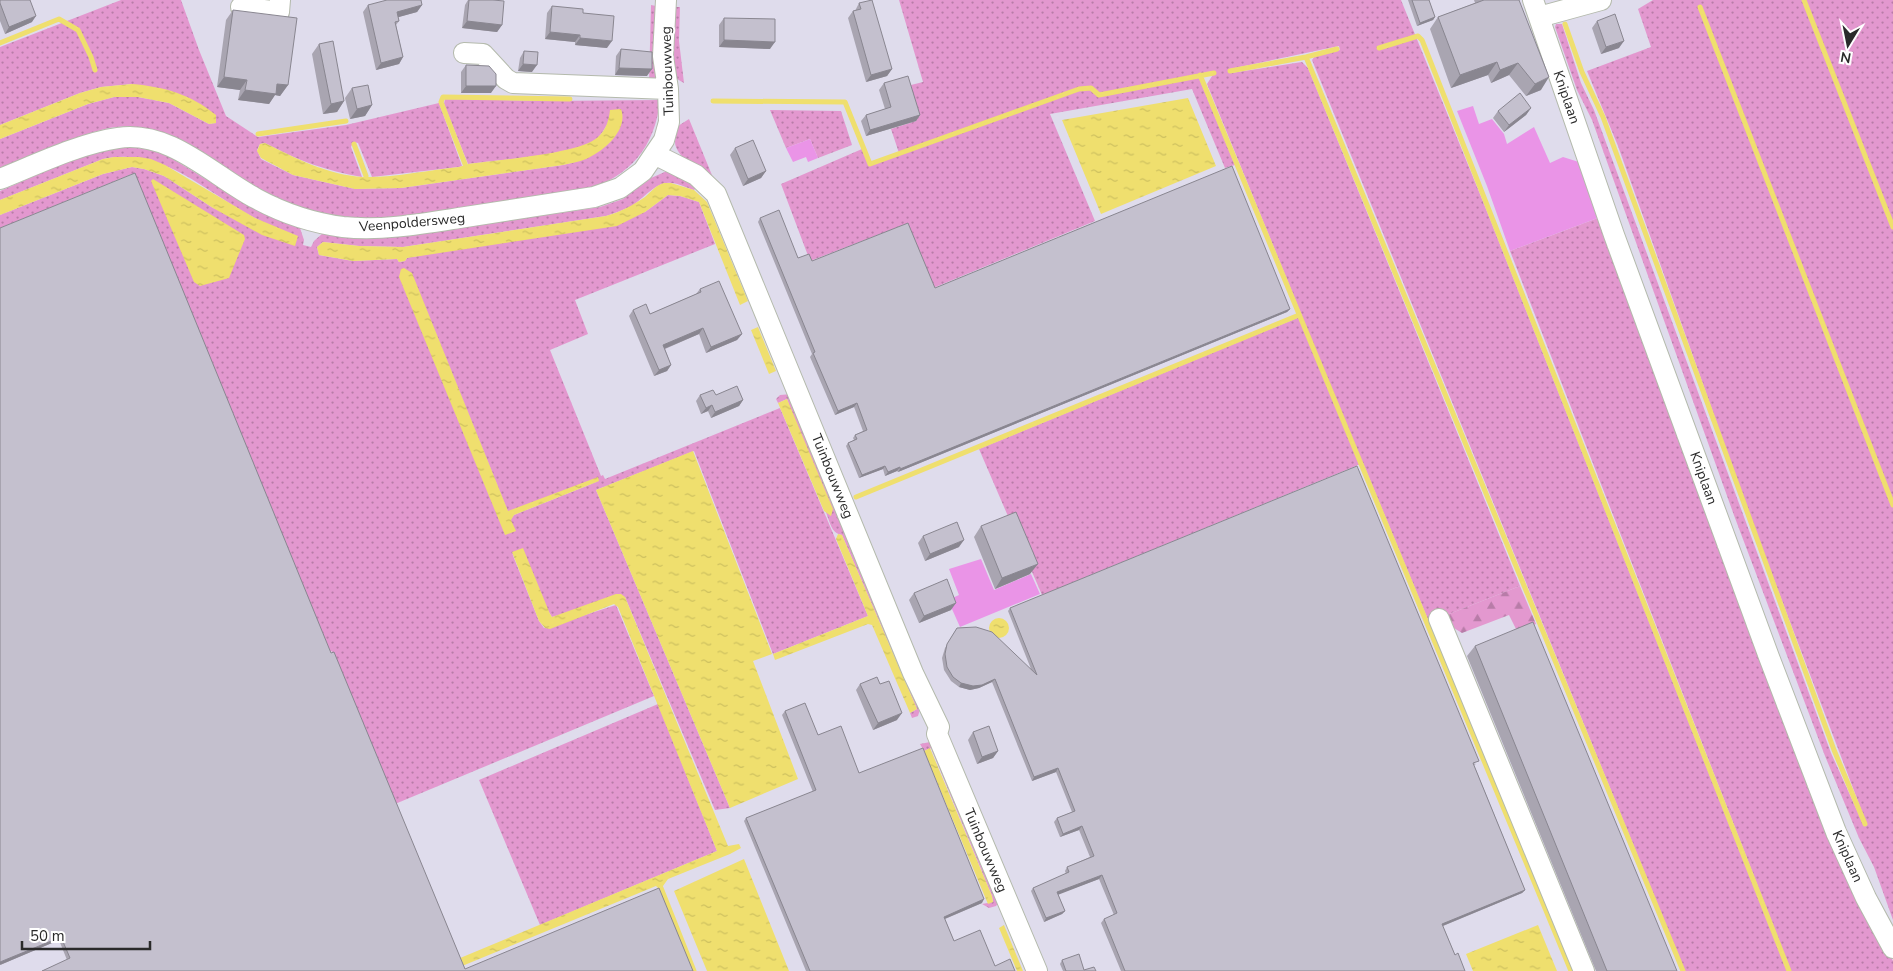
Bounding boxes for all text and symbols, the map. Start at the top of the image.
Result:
north arrow [1823,20,1873,70]
street label: Tuinbouwweg [656,26,679,116]
text: N [1839,47,1853,68]
street label: Kniplaan [1549,68,1584,126]
street label: Veenpoldersweg [357,208,466,237]
street label: Tuinbouwweg [807,431,858,521]
street label: Kniplaan [1685,449,1722,507]
street label: Tuinbouwweg [959,805,1012,895]
street label: Kniplaan [1828,827,1867,885]
scale bar [22,918,150,950]
text: 50 m [30,926,65,946]

